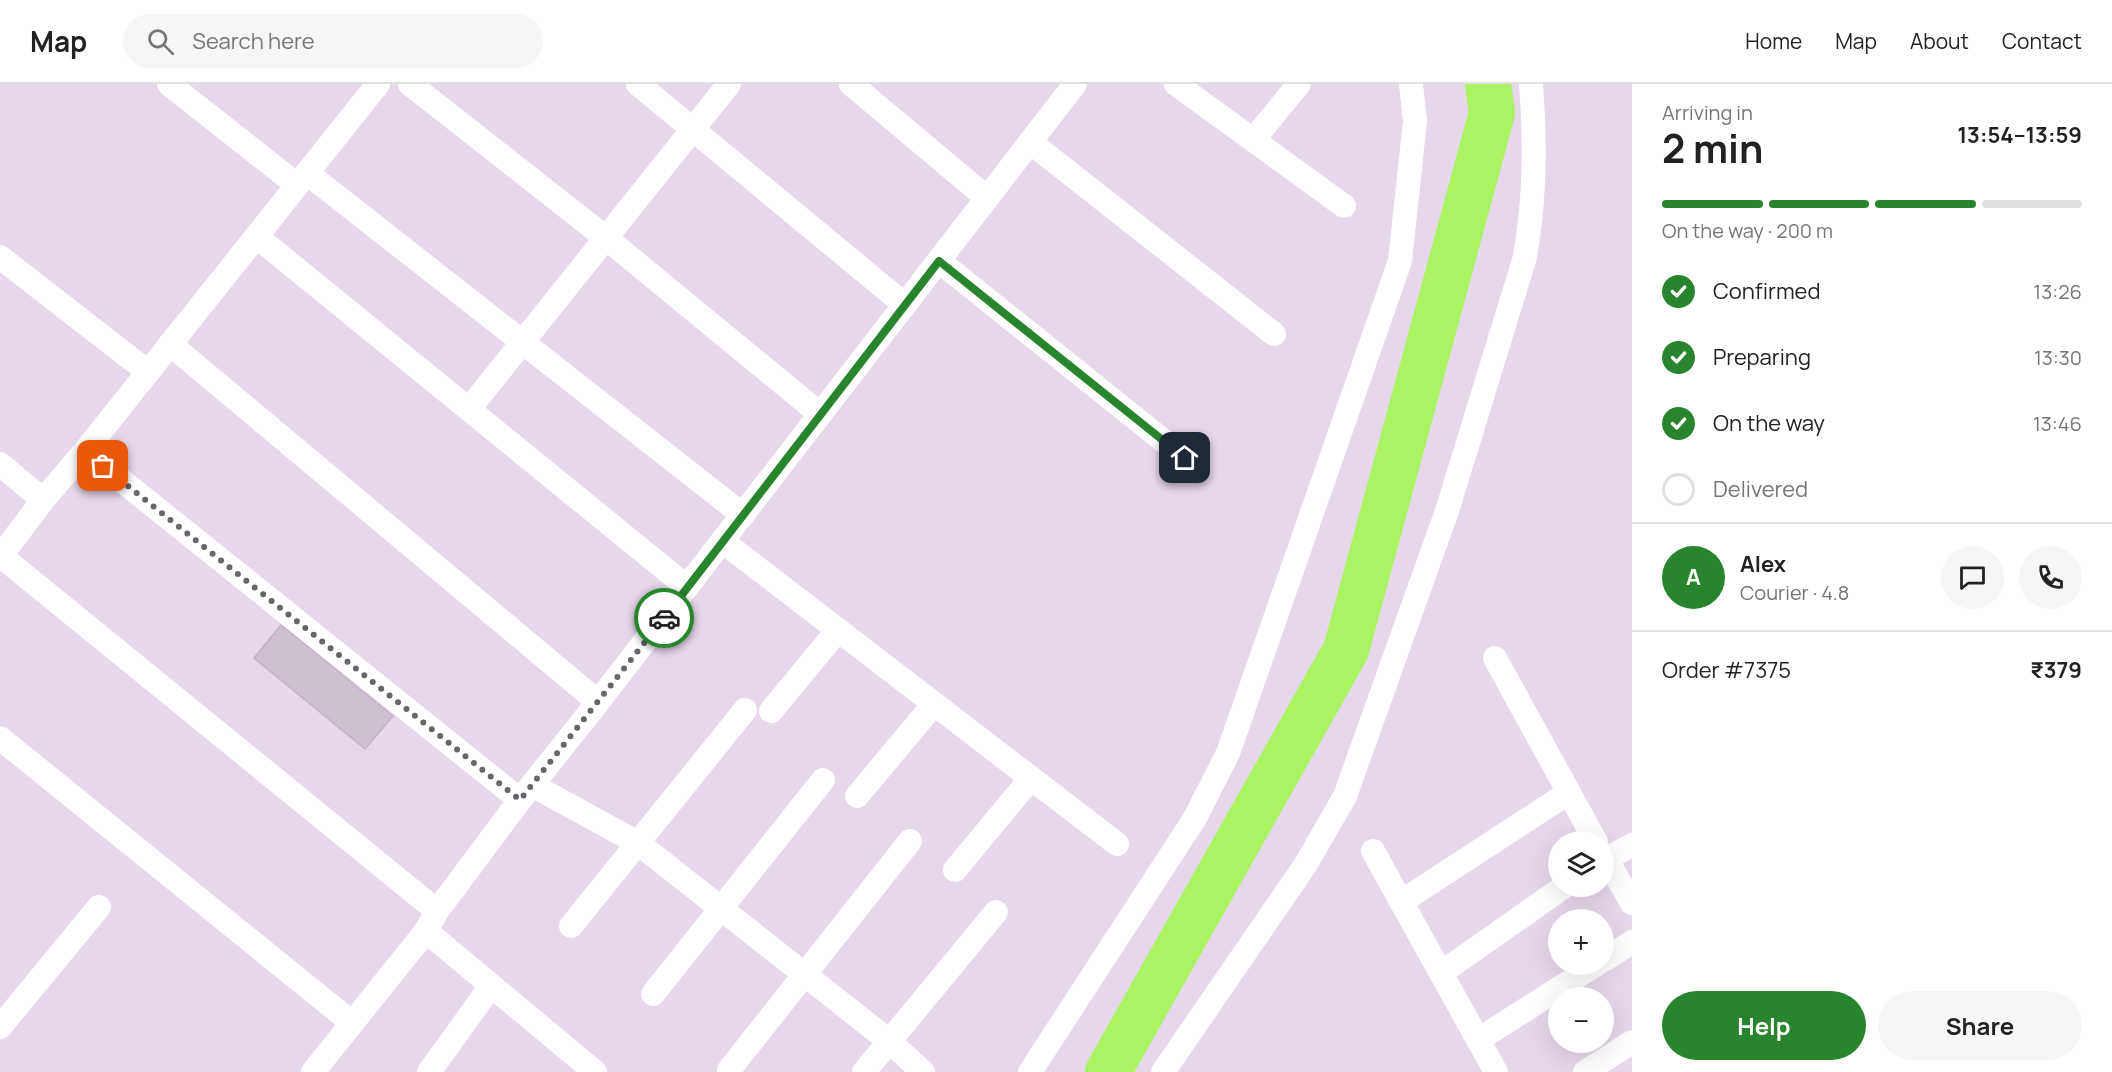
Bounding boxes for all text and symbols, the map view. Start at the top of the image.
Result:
search box [123,14,543,68]
text: Map [30,22,87,60]
icon: search [144,25,177,58]
text: Search here [192,26,315,56]
text: Home [1745,27,1802,55]
text: Map [1835,27,1877,55]
text: About [1910,27,1969,55]
text: Contact [2002,27,2082,55]
text: Arriving in [1662,99,1753,126]
text: 13:54–13:59 [1957,120,2082,150]
text: 2 min [1662,121,1763,175]
text: On the way · 200 m [1662,217,1833,244]
icon: check [1662,275,1695,308]
text: Confirmed [1713,276,1821,306]
text: 13:26 [2033,278,2082,305]
icon: check [1662,341,1695,374]
text: Preparing [1713,342,1811,372]
text: 13:30 [2034,344,2082,371]
icon: check [1662,407,1695,440]
text: On the way [1713,408,1825,438]
text: 13:46 [2033,410,2082,437]
pin [1159,432,1210,483]
pin [77,440,128,491]
icon: home [1168,441,1201,474]
icon: bag [86,449,119,482]
text: Delivered [1713,474,1808,504]
button: chat [1941,546,2004,609]
button: phone [2019,546,2082,609]
text: Alex [1740,549,1786,579]
text: A [1686,562,1701,592]
text: Courier · 4.8 [1740,579,1849,606]
courier [634,588,694,648]
icon: car [648,602,681,635]
text: Order #7375 [1662,655,1791,685]
text: ₹379 [2030,655,2082,685]
map controls [1548,831,1614,1053]
button: layers [1548,831,1614,897]
button: + [1548,909,1614,975]
button: − [1548,987,1614,1053]
button: Help [1662,991,1866,1060]
button: Share [1878,991,2082,1060]

